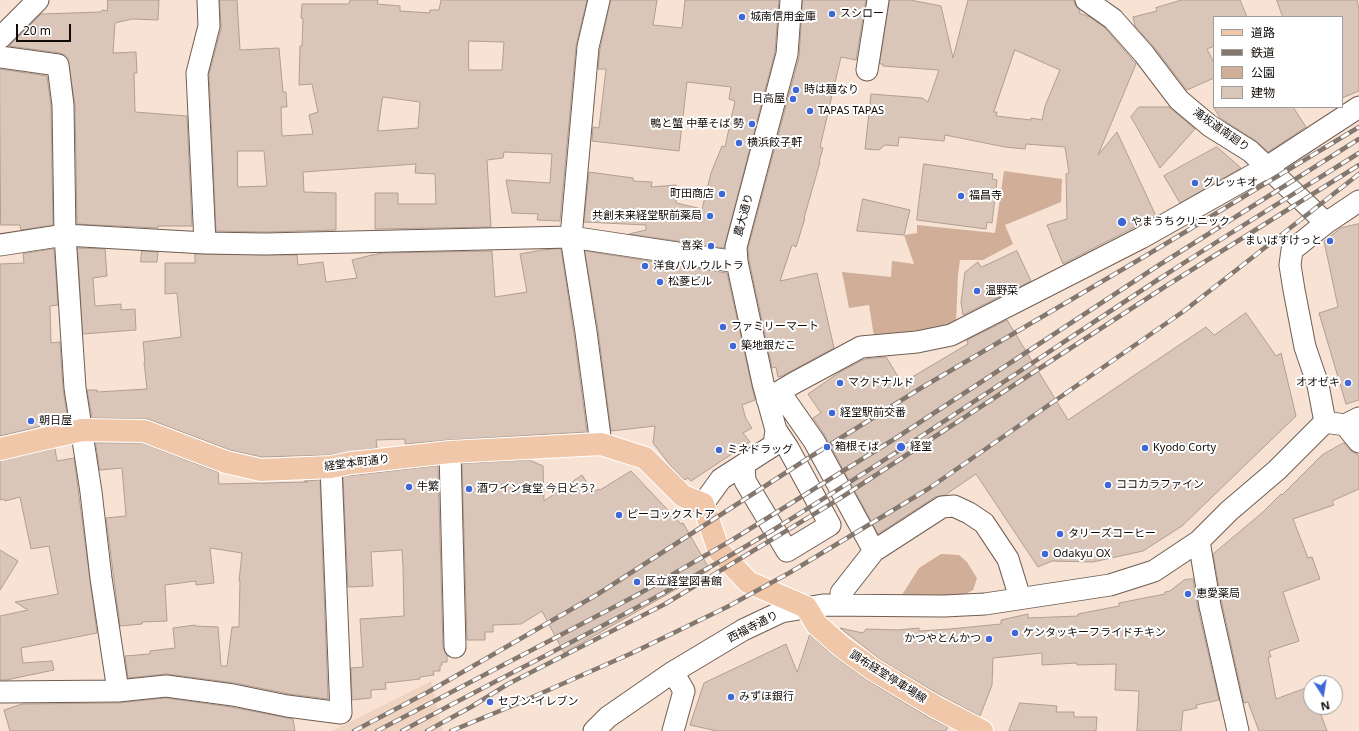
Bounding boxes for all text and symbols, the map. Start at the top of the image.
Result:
place label: スシロー [840,7,884,21]
marker: スシロー [827,9,837,19]
place label: 城南信用金庫 [750,10,816,24]
marker: 城南信用金庫 [737,12,747,22]
scale bar [18,16,73,42]
legend [1213,16,1343,108]
text: 20 m [23,22,51,39]
text: 道路 [1251,24,1275,41]
text: 鉄道 [1251,44,1275,61]
text: 公園 [1251,64,1275,81]
place label: 時は麺なり [804,83,859,97]
text: 建物 [1251,84,1275,101]
marker: 時は麺なり [791,85,801,95]
place label: 日高屋 [752,92,785,106]
marker: 日高屋 [788,94,798,104]
place label: TAPAS TAPAS [818,104,884,118]
marker: TAPAS TAPAS [805,106,815,116]
street label: 滝坂道南廻り [1190,106,1252,154]
place label: 鴨と蟹 中華そば 勢 [650,117,744,131]
marker: 鴨と蟹 中華そば 勢 [747,119,757,129]
place label: 横浜餃子軒 [747,136,802,150]
marker: 横浜餃子軒 [734,138,744,148]
place label: グレッキオ [1203,176,1258,190]
marker: グレッキオ [1190,178,1200,188]
place label: 町田商店 [670,187,714,201]
marker: 町田商店 [717,189,727,199]
place label: 福昌寺 [969,189,1002,203]
marker: 福昌寺 [956,191,966,201]
street label: 農大通り [732,192,756,238]
place label: 共創未来経堂駅前薬局 [592,209,702,223]
marker: 共創未来経堂駅前薬局 [705,211,715,221]
place label: やまうちクリニック [1131,215,1230,229]
marker: やまうちクリニック [1116,216,1128,228]
place label: まいばすけっと [1245,234,1322,248]
marker: まいばすけっと [1325,236,1335,246]
place label: 喜楽 [681,239,703,253]
marker: 喜楽 [706,241,716,251]
place label: 洋食バル ウルトラ [653,259,744,273]
marker: 洋食バル ウルトラ [640,261,650,271]
place label: 松菱ビル [668,275,712,289]
marker: 松菱ビル [655,277,665,287]
place label: 温野菜 [985,284,1018,298]
marker: 温野菜 [972,286,982,296]
place label: ファミリーマート [731,320,819,334]
marker: ファミリーマート [718,322,728,332]
place label: 築地銀だこ [741,339,796,353]
marker: 築地銀だこ [728,341,738,351]
place label: マクドナルド [848,376,914,390]
place label: オオゼキ [1296,376,1340,390]
marker: マクドナルド [835,378,845,388]
marker: オオゼキ [1343,378,1353,388]
place label: 経堂駅前交番 [840,406,906,420]
marker: 経堂駅前交番 [827,408,837,418]
place label: 朝日屋 [39,414,72,428]
marker: 朝日屋 [26,416,36,426]
place label: 箱根そば [835,440,879,454]
place label: 経堂 [910,440,932,454]
marker: 経堂 [895,441,907,453]
place label: Kyodo Corty [1153,441,1216,455]
marker: 箱根そば [822,442,832,452]
place label: ミネドラッグ [727,443,793,457]
marker: Kyodo Corty [1140,443,1150,453]
marker: ミネドラッグ [714,445,724,455]
street label: 経堂本町通り [323,452,391,474]
place label: ココカラファイン [1116,478,1204,492]
place label: 牛繁 [417,480,439,494]
marker: ココカラファイン [1103,480,1113,490]
marker: 牛繁 [404,482,414,492]
place label: 酒ワイン食堂 今日どう? [477,482,595,496]
marker: 酒ワイン食堂 今日どう? [464,484,474,494]
place label: ピーコックストア [627,508,715,522]
marker: ピーコックストア [614,510,624,520]
place label: タリーズコーヒー [1068,527,1156,541]
marker: タリーズコーヒー [1055,529,1065,539]
place label: Odakyu OX [1053,547,1110,561]
marker: Odakyu OX [1040,549,1050,559]
place label: 区立経堂図書館 [645,575,722,589]
marker: 区立経堂図書館 [632,577,642,587]
place label: 恵愛薬局 [1196,587,1240,601]
marker: 恵愛薬局 [1183,589,1193,599]
street label: 西福寺通り [726,609,780,645]
place label: ケンタッキーフライドチキン [1023,626,1166,640]
marker: ケンタッキーフライドチキン [1010,628,1020,638]
place label: かつやとんかつ [904,632,981,646]
marker: かつやとんかつ [984,634,994,644]
street label: 調布経堂停車場線 [847,648,929,706]
north arrow [1303,675,1343,715]
place label: みずほ銀行 [739,690,794,704]
marker: みずほ銀行 [726,692,736,702]
place label: セブン-イレブン [498,695,579,709]
marker: セブン-イレブン [485,697,495,707]
text: N [1319,698,1331,715]

